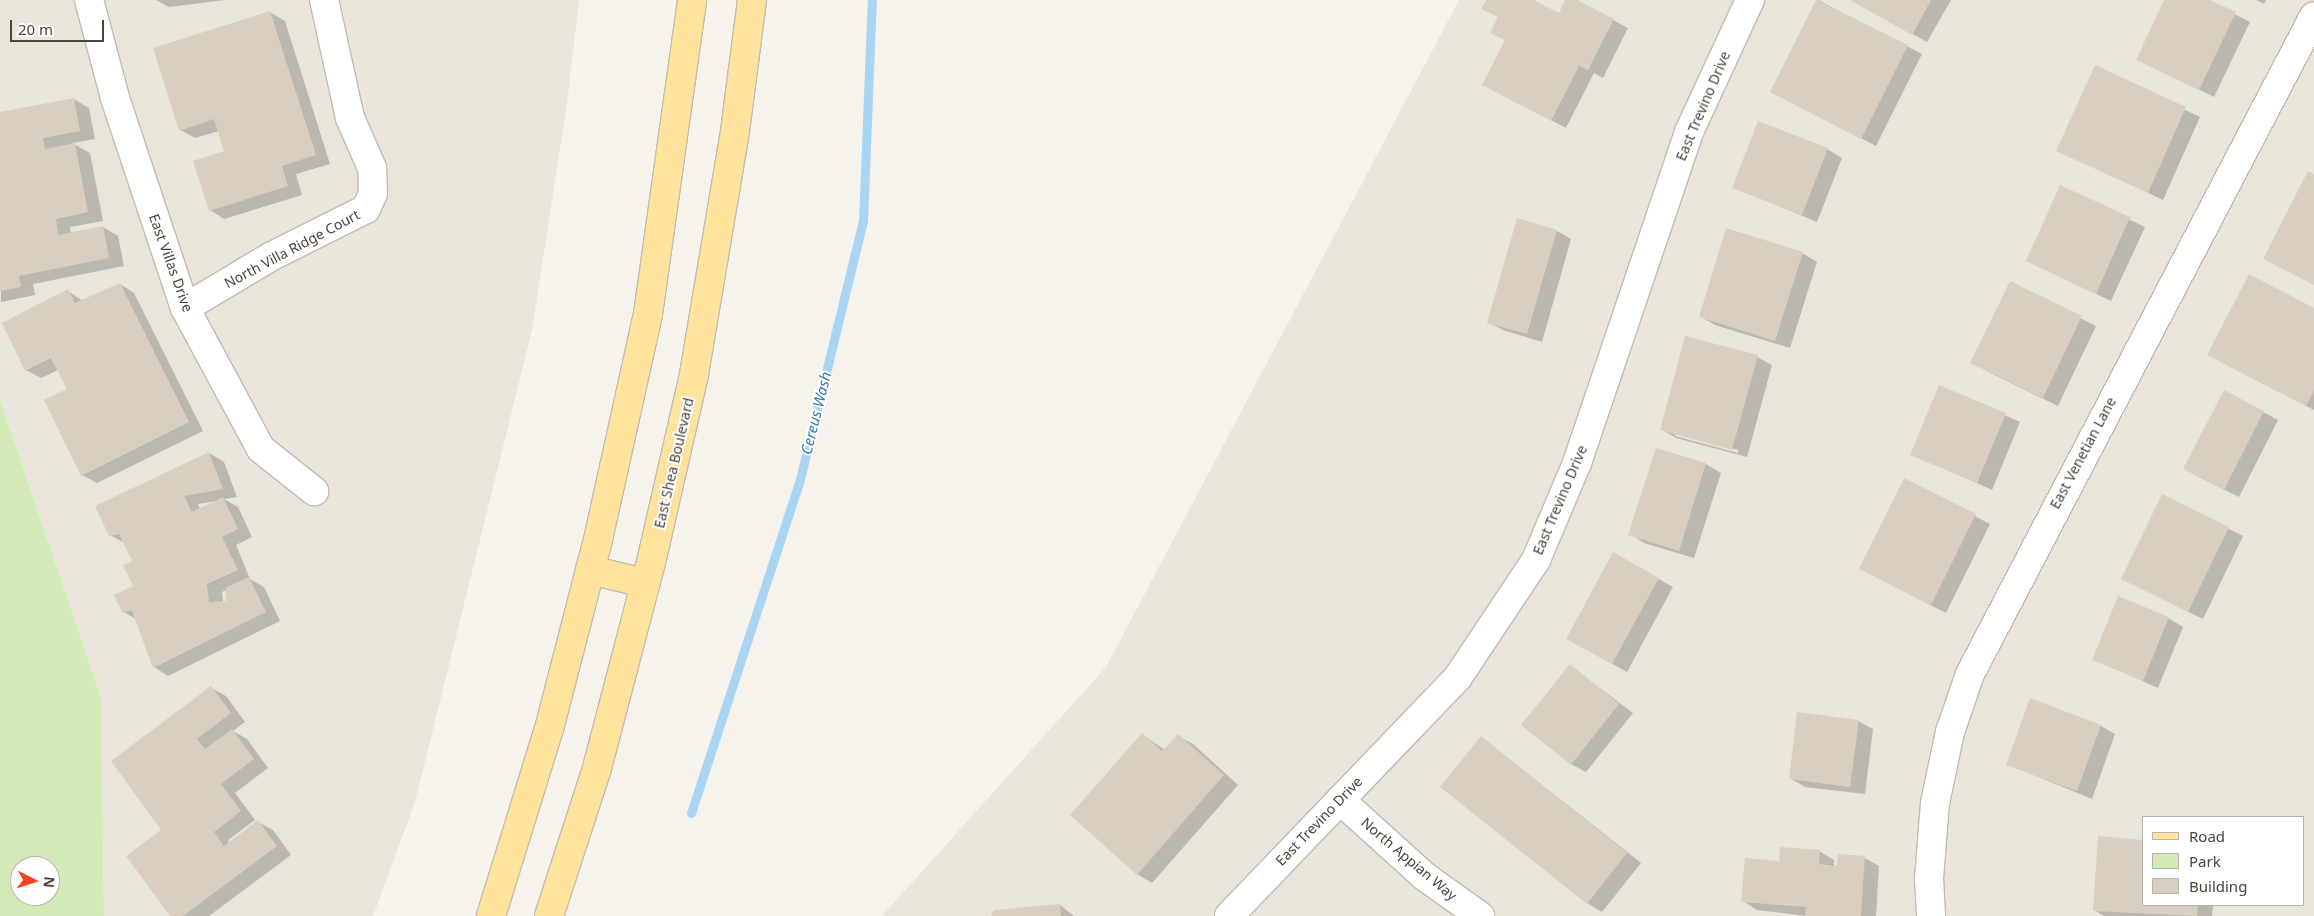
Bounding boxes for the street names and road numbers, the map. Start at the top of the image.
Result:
street label: East Trevino Drive [1672,49,1734,163]
street label: North Villa Ridge Court [221,206,363,292]
street label: East Villas Drive [145,212,197,314]
street label: East Venetian Lane [2046,394,2120,512]
street label: East Shea Boulevard [651,396,697,530]
street label: East Trevino Drive [1529,443,1591,557]
street label: East Trevino Drive [1272,773,1366,869]
street label: North Appian Way [1358,814,1460,904]

